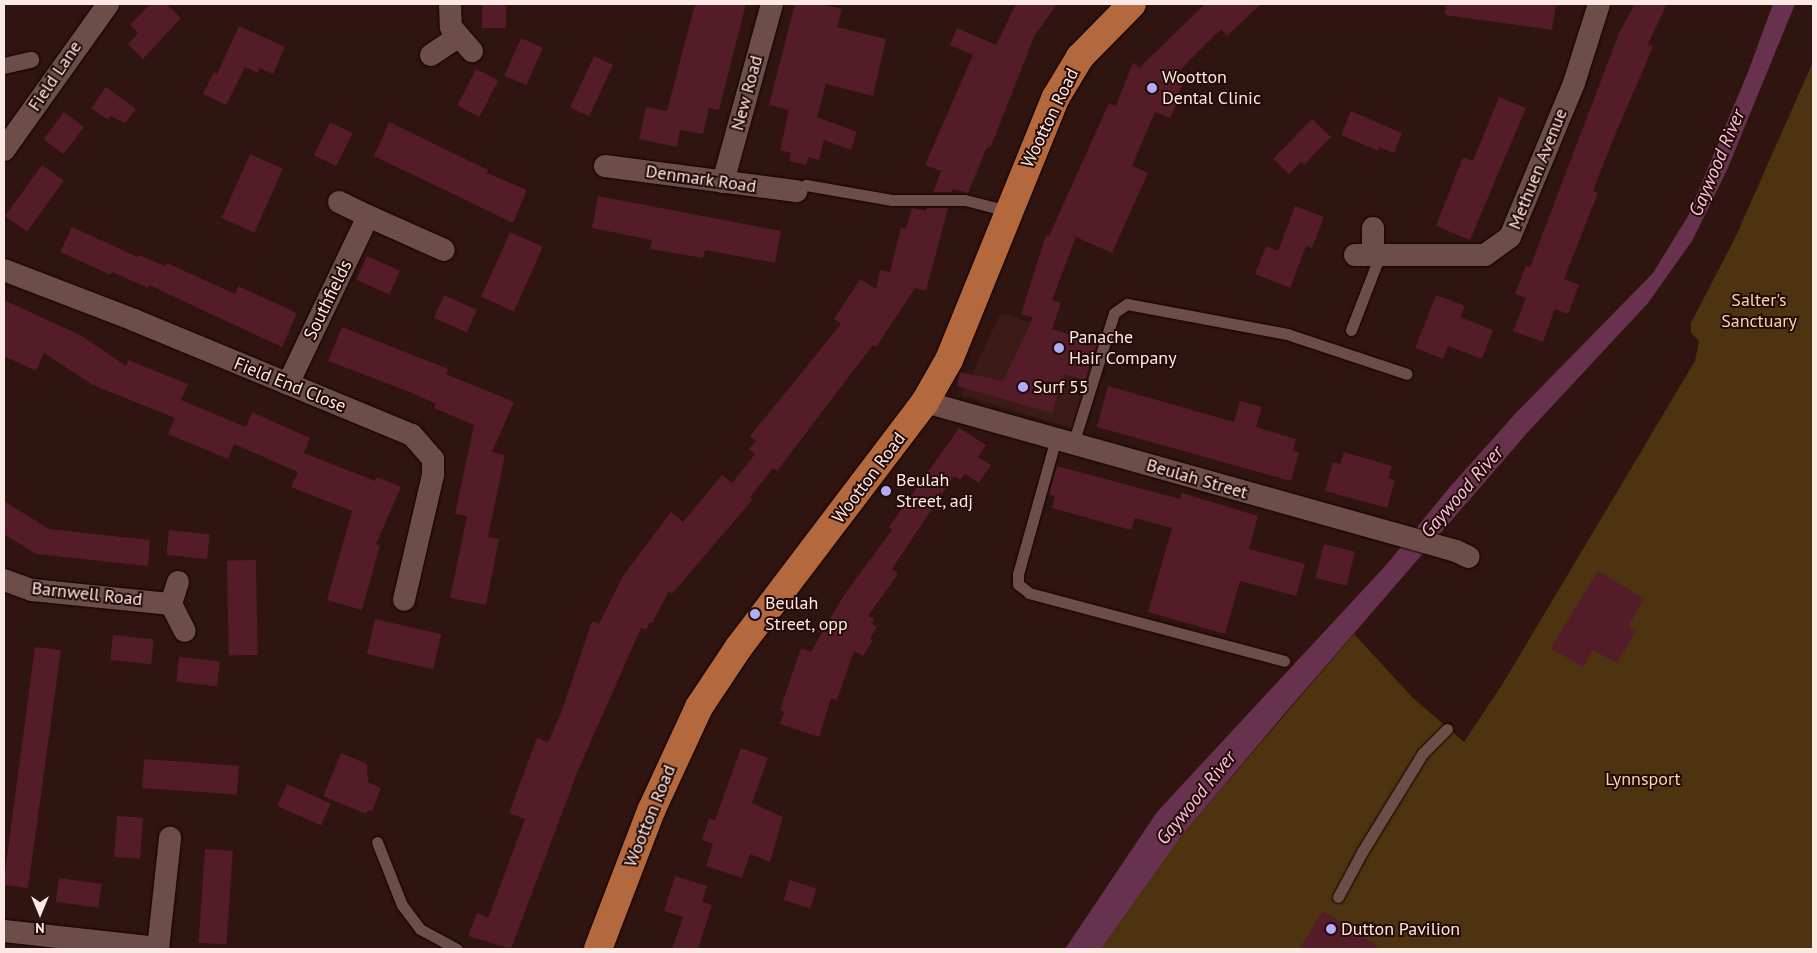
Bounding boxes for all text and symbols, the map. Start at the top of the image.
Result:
street label: Field Lane [24,37,86,115]
street label: New Road [727,53,767,133]
street label: Wootton Road [1017,65,1083,171]
place label: Wootton Dental Clinic [1162,67,1261,110]
marker: Wootton Dental Clinic [1146,82,1158,94]
street label: Methuen Avenue [1504,105,1572,233]
water label: Gaywood River [1684,106,1750,220]
street label: Denmark Road [644,161,758,197]
street label: Southfields [299,257,357,343]
park label: Salter's Sanctuary [1721,290,1797,332]
place label: Panache Hair Company [1069,327,1177,369]
marker: Panache Hair Company [1053,342,1065,354]
street label: Field End Close [231,353,349,417]
place label: Surf 55 [1033,376,1089,398]
marker: Surf 55 [1017,381,1029,393]
street label: Wootton Road [828,428,910,528]
water label: Gaywood River [1416,442,1508,542]
street label: Beulah Street [1144,454,1250,504]
place label: Beulah Street, adj [896,470,975,512]
marker: Beulah Street, adj [880,485,892,497]
street label: Barnwell Road [31,577,143,611]
place label: Beulah Street, opp [765,593,849,636]
marker: Beulah Street, opp [749,608,761,620]
water label: Gaywood River [1151,747,1241,849]
street label: Wootton Road [620,762,680,870]
park label: Lynnsport [1605,768,1681,790]
north arrow [15,888,65,938]
place label: Dutton Pavilion [1341,918,1460,940]
text: N [35,919,45,937]
marker: Dutton Pavilion [1325,923,1337,935]

